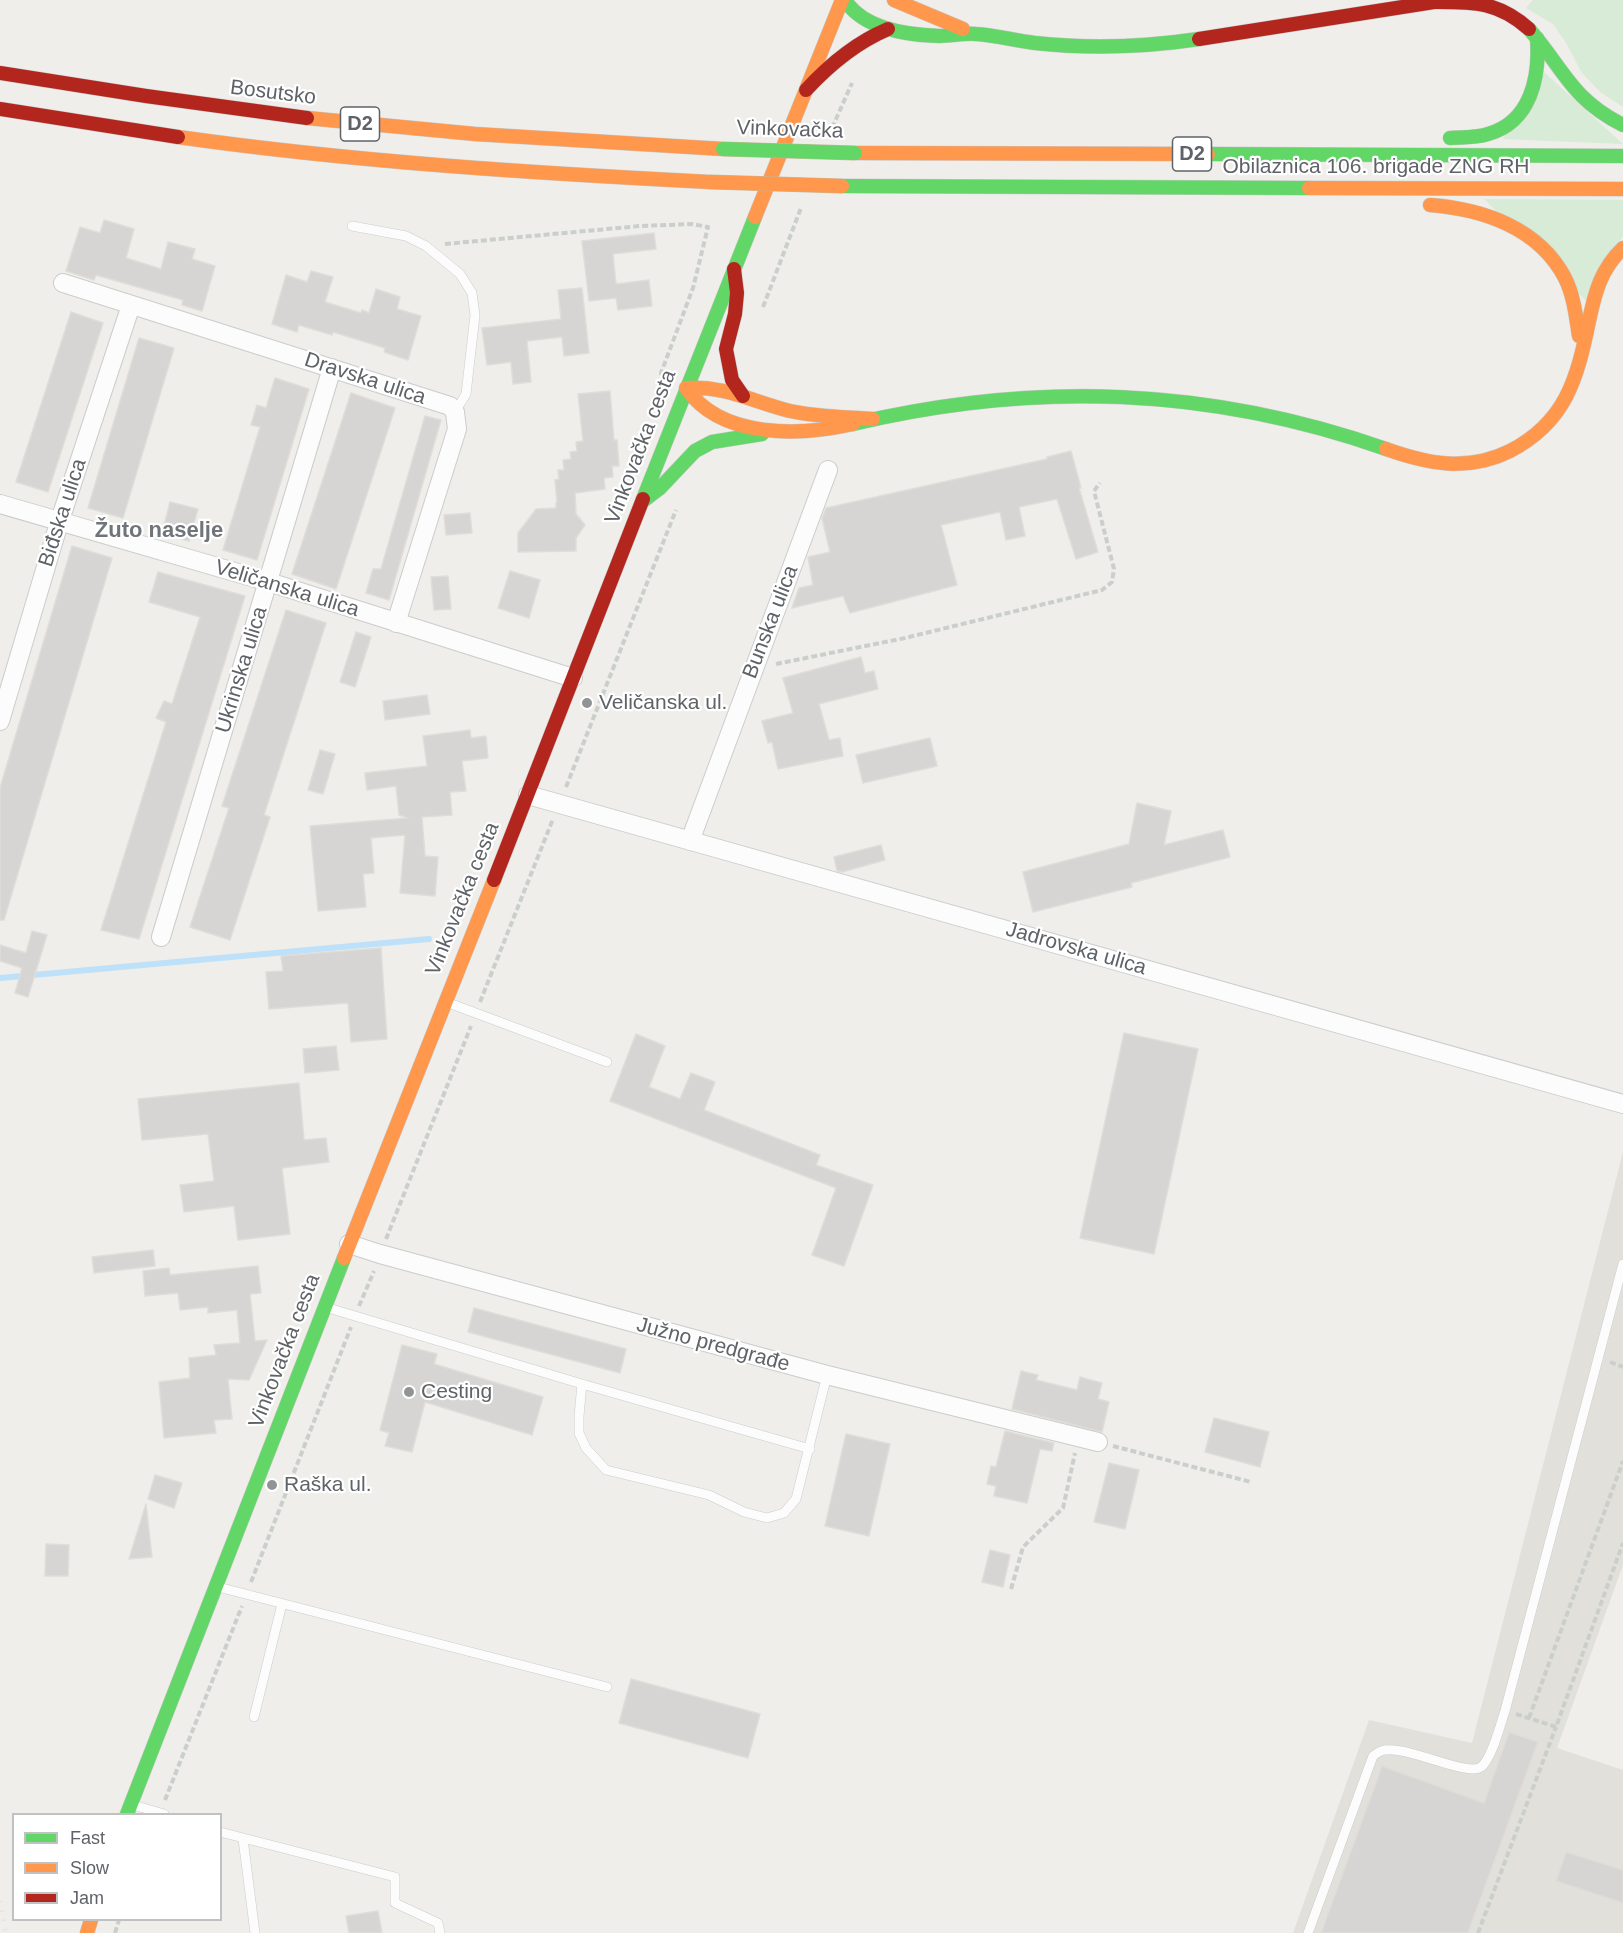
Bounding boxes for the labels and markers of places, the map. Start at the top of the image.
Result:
place label: Veličanska ul. [599,690,727,716]
marker: Veličanska ul. [580,696,594,710]
place label: Cesting [421,1379,492,1405]
marker: Cesting [402,1385,416,1399]
place label: Raška ul. [284,1472,372,1498]
marker: Raška ul. [265,1478,279,1492]

